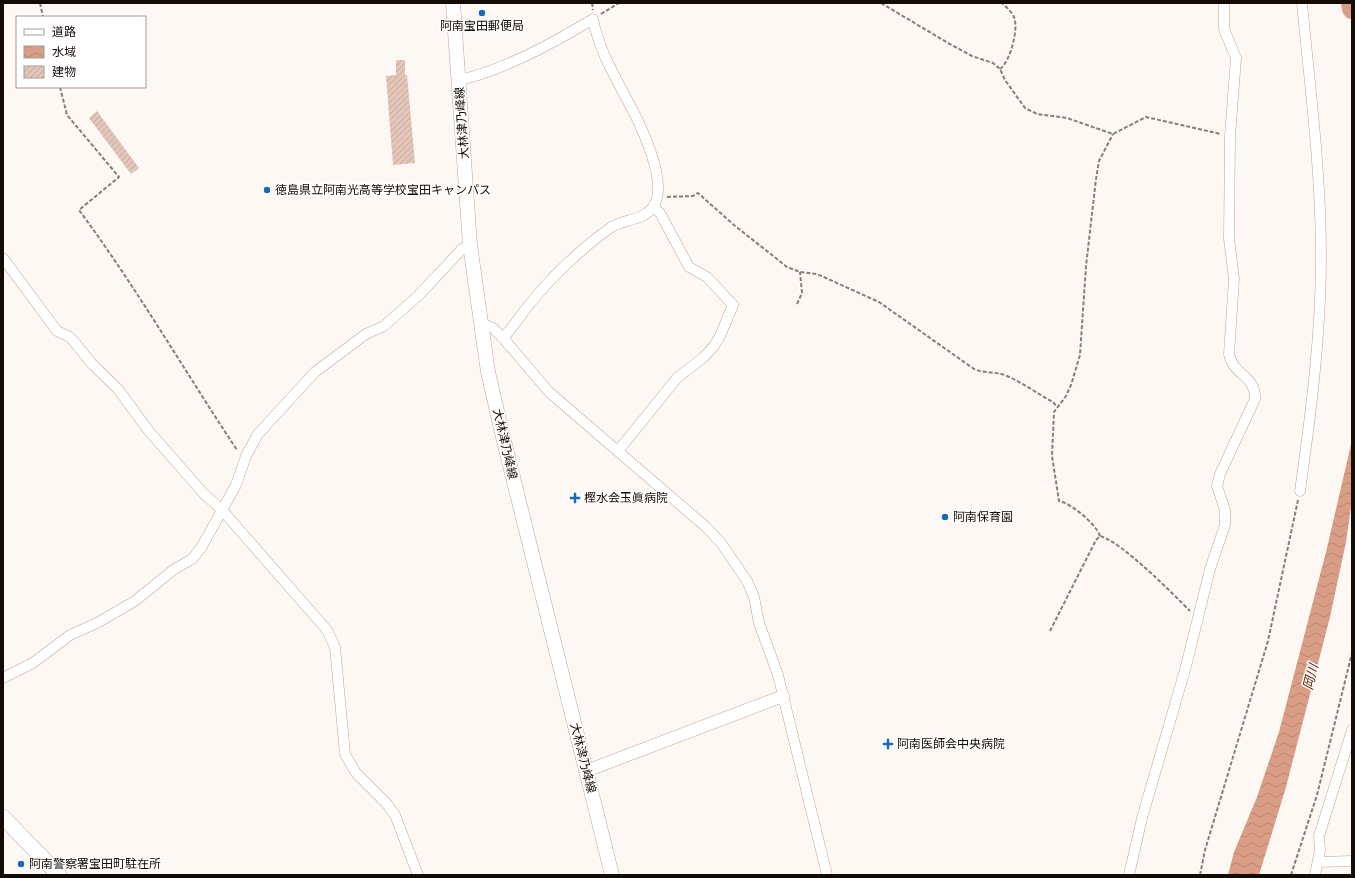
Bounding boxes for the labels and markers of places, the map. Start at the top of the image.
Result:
marker: 阿南宝田郵便局 [477,8,487,18]
place label: 阿南宝田郵便局 [440,18,524,34]
place label: 徳島県立阿南光高等学校宝田キャンパス [275,182,491,198]
marker: 徳島県立阿南光高等学校宝田キャンパス [262,185,272,195]
place label: 樫水会玉眞病院 [584,490,668,506]
marker: 樫水会玉眞病院 [569,492,581,504]
place label: 阿南保育園 [953,509,1013,525]
marker: 阿南保育園 [940,512,950,522]
place label: 阿南医師会中央病院 [897,736,1005,752]
marker: 阿南医師会中央病院 [882,738,894,750]
place label: 阿南警察署宝田町駐在所 [29,856,161,872]
marker: 阿南警察署宝田町駐在所 [16,859,26,869]

